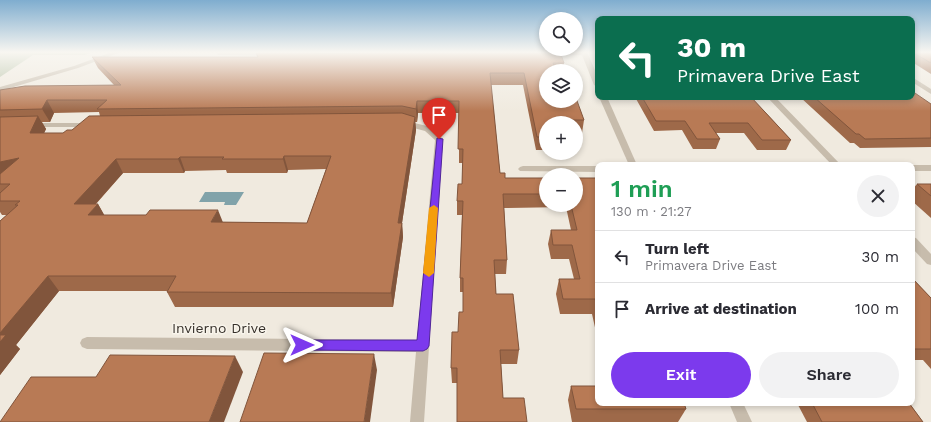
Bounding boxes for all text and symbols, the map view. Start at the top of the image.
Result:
map controls [539,12,583,212]
button: search [539,12,583,56]
text: 30 m [677,31,746,64]
icon: left [611,32,663,84]
button: layers [539,64,583,108]
text: Primavera Drive East [677,65,860,86]
pin [422,98,456,139]
icon: arrive [428,104,450,126]
button: + [539,116,583,160]
button: − [539,168,583,212]
text: 1 min [611,175,673,203]
button: close [857,175,899,217]
text: 130 m · 21:27 [611,204,691,219]
text: Turn left [645,240,709,258]
icon: left [611,246,633,268]
text: 30 m [862,248,899,266]
text: Primavera Drive East [645,258,777,273]
icon: arrive [611,298,633,320]
text: Arrive at destination [645,300,797,318]
text: 100 m [855,300,899,318]
street label: Invierno Drive [172,320,266,336]
position arrow [281,324,323,366]
button: Exit [611,352,751,398]
button: Share [759,352,899,398]

